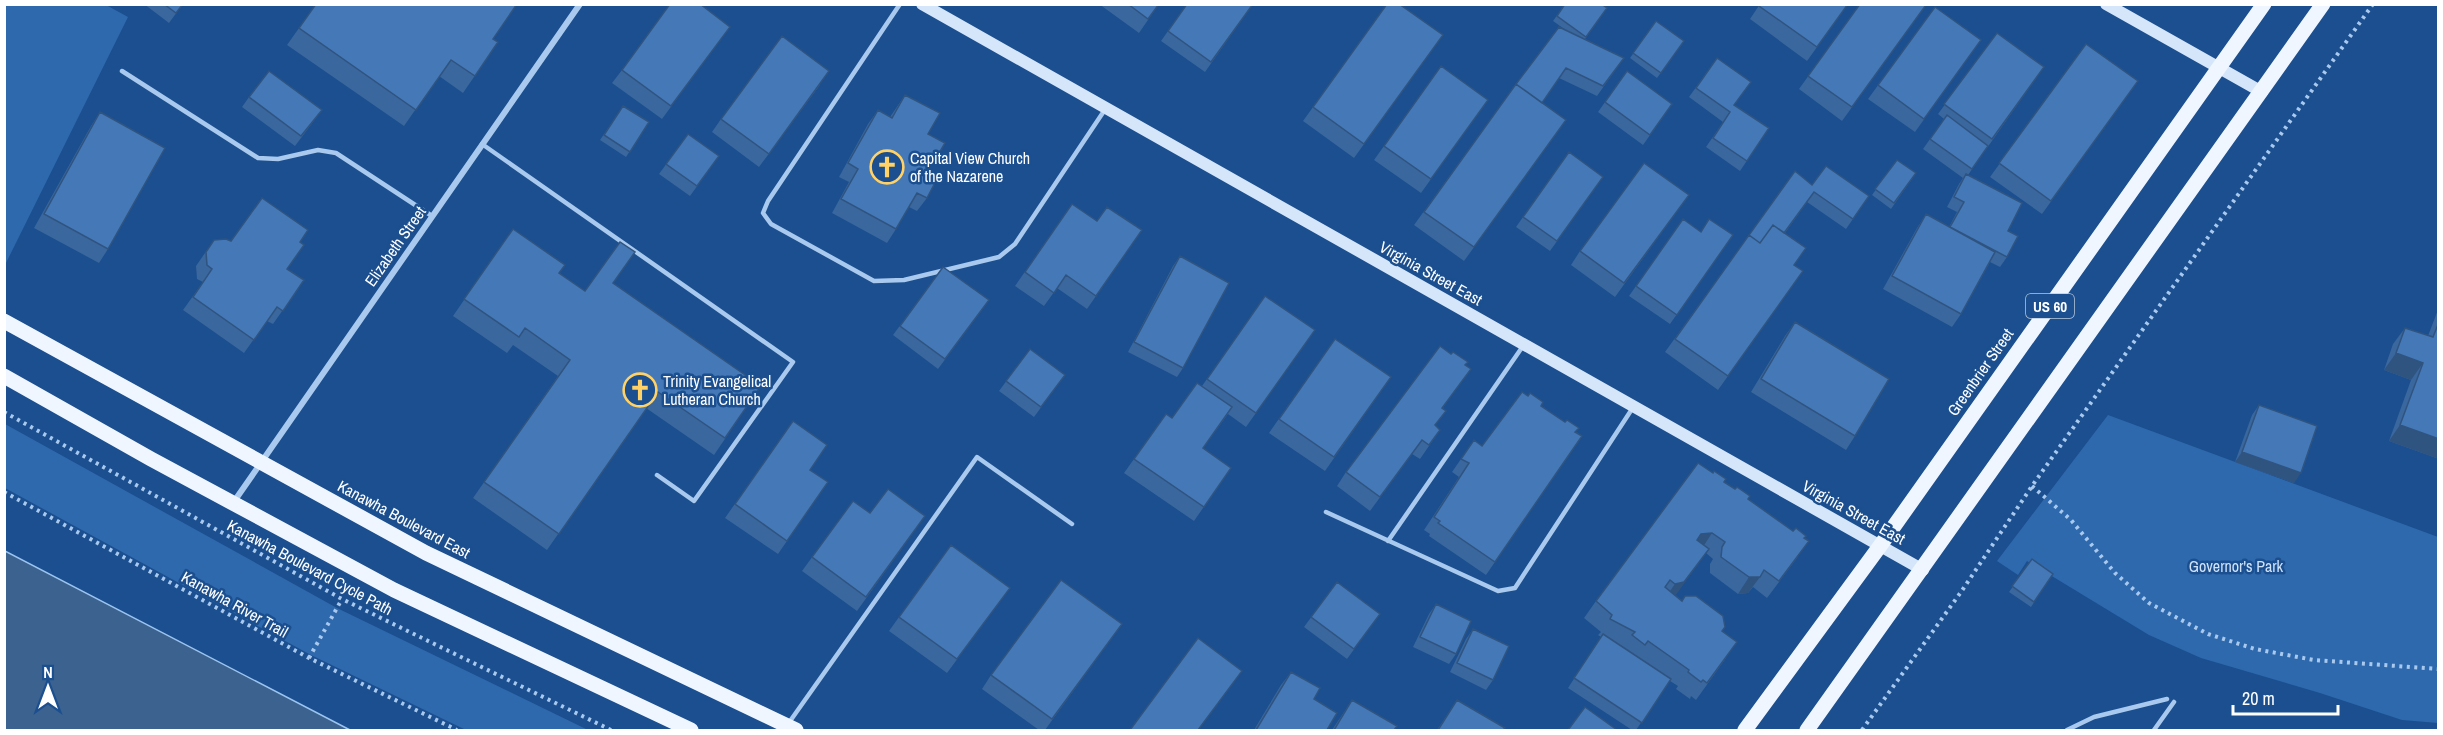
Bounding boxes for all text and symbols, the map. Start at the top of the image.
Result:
place label: Capital View Church of the Nazarene [910,147,1030,187]
church icon: Capital View Church of the Nazarene [869,149,905,185]
street label: Elizabeth Street [359,201,431,291]
street label: Virginia Street East [1376,236,1487,310]
road number: US 60 [2026,294,2074,318]
street label: Greenbrier Street [1942,324,2018,420]
place label: Trinity Evangelical Lutheran Church [663,370,771,410]
church icon: Trinity Evangelical Lutheran Church [622,372,658,408]
street label: Kanawha Boulevard East [334,475,475,563]
street label: Virginia Street East [1799,475,1910,549]
street label: Kanawha Boulevard Cycle Path [223,514,397,620]
park label: Governor's Park [2189,555,2284,577]
street label: Kanawha River Trail [178,566,292,642]
north arrow [18,657,78,717]
text: N [43,661,53,683]
scale bar [2233,678,2338,716]
text: 20 m [2242,686,2275,711]

